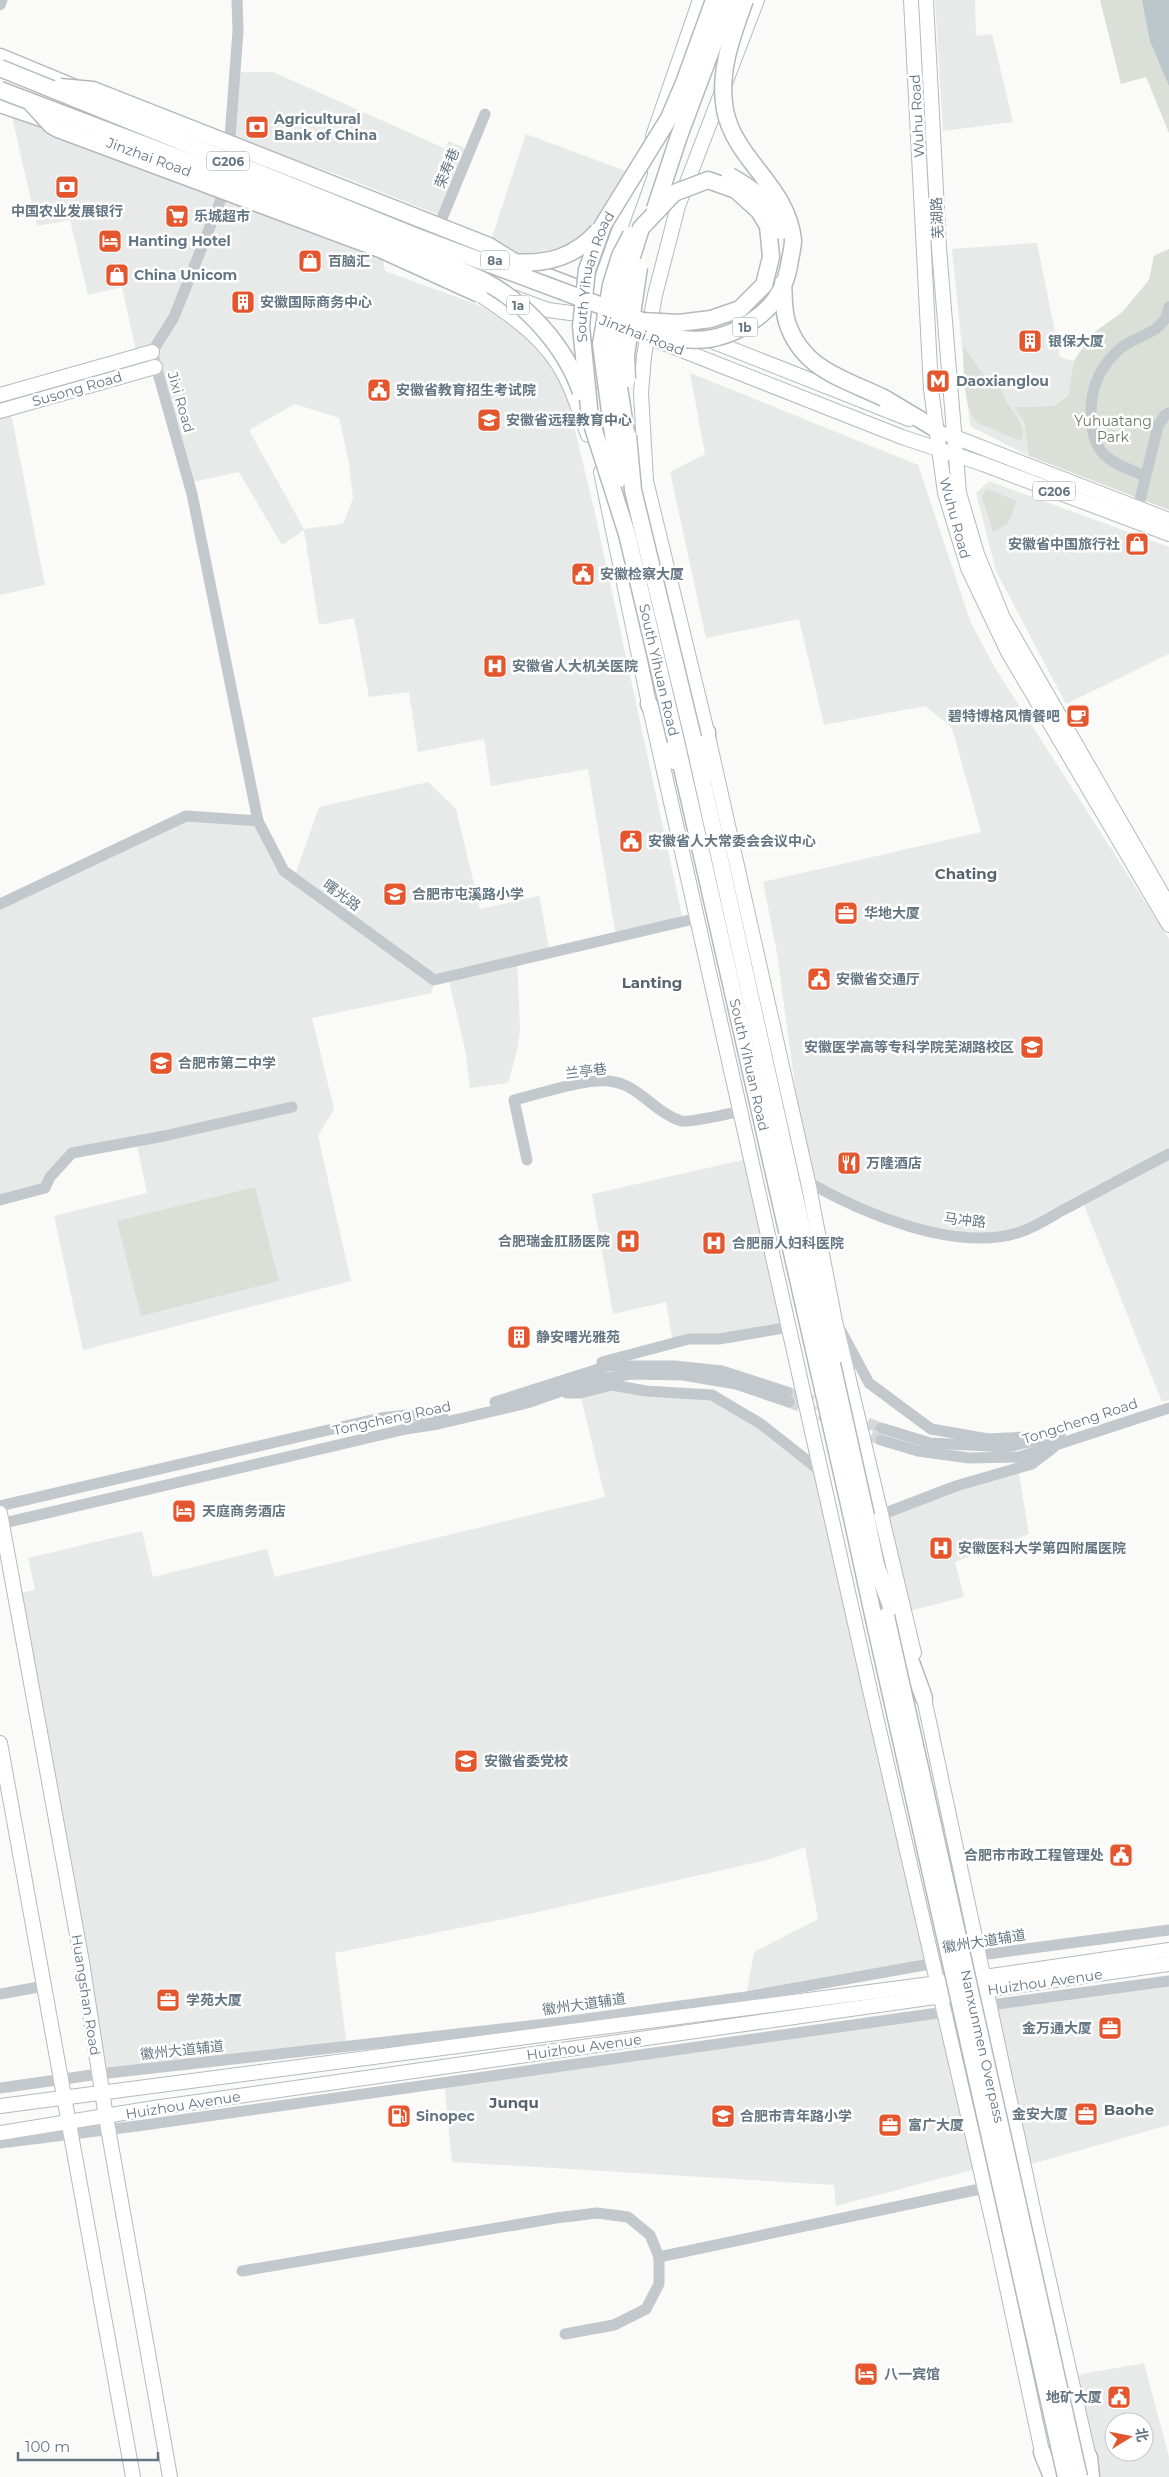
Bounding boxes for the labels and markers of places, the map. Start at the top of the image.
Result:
place label: Agricultural Bank of China [273,110,377,144]
bank icon: Agricultural Bank of China [244,114,270,140]
bank icon: 中国农业发展银行 [54,174,80,200]
place label: 中国农业发展银行 [11,202,123,220]
supermarket icon: 乐城超市 [164,203,190,229]
place label: 乐城超市 [194,207,250,225]
hotel icon: Hanting Hotel [97,228,123,254]
place label: Hanting Hotel [128,232,231,250]
shop icon: 百脑汇 [297,248,323,274]
place label: 百脑汇 [328,252,370,270]
shop icon: China Unicom [104,262,130,288]
place label: China Unicom [134,266,237,284]
building icon: 安徽国际商务中心 [230,289,256,315]
place label: 安徽国际商务中心 [260,293,372,311]
building icon: 银保大厦 [1017,328,1043,354]
place label: 银保大厦 [1048,332,1104,350]
metro station icon: Daoxianglou [925,368,951,394]
place label: Daoxianglou [956,372,1049,390]
public building icon: 安徽省教育招生考试院 [366,377,392,403]
place label: 安徽省教育招生考试院 [396,381,536,399]
school or university icon: 安徽省远程教育中心 [476,407,502,433]
place label: 安徽省远程教育中心 [506,411,632,429]
shop icon: 安徽省中国旅行社 [1124,531,1150,557]
place label: 安徽省中国旅行社 [1008,535,1120,553]
public building icon: 安徽检察大厦 [570,561,596,587]
place label: 安徽检察大厦 [600,565,684,583]
hospital icon: 安徽省人大机关医院 [482,653,508,679]
place label: 安徽省人大机关医院 [512,657,638,675]
cafe icon: 碧特博格风情餐吧 [1065,703,1091,729]
place label: 碧特博格风情餐吧 [948,707,1060,725]
public building icon: 安徽省人大常委会会议中心 [618,828,644,854]
place label: 安徽省人大常委会会议中心 [648,832,816,850]
school or university icon: 合肥市屯溪路小学 [382,881,408,907]
place label: 合肥市屯溪路小学 [412,885,524,903]
office icon: 华地大厦 [833,900,859,926]
place label: 华地大厦 [864,904,920,922]
public building icon: 安徽省交通厅 [806,966,832,992]
place label: 安徽省交通厅 [836,970,920,988]
school or university icon: 安徽医学高等专科学院芜湖路校区 [1019,1034,1045,1060]
place label: 安徽医学高等专科学院芜湖路校区 [804,1038,1014,1056]
school or university icon: 合肥市第二中学 [148,1050,174,1076]
place label: 合肥市第二中学 [178,1054,276,1072]
restaurant icon: 万隆酒店 [836,1150,862,1176]
place label: 万隆酒店 [866,1154,922,1172]
hospital icon: 合肥瑞金肛肠医院 [615,1228,641,1254]
hospital icon: 合肥丽人妇科医院 [701,1230,727,1256]
place label: 合肥瑞金肛肠医院 [498,1232,610,1250]
place label: 合肥丽人妇科医院 [732,1234,844,1252]
building icon: 静安曙光雅苑 [506,1324,532,1350]
place label: 静安曙光雅苑 [536,1328,620,1346]
hotel icon: 天庭商务酒店 [171,1498,197,1524]
place label: 天庭商务酒店 [202,1502,286,1520]
hospital icon: 安徽医科大学第四附属医院 [928,1535,954,1561]
place label: 安徽医科大学第四附属医院 [958,1539,1126,1557]
school or university icon: 安徽省委党校 [453,1748,479,1774]
place label: 安徽省委党校 [484,1752,568,1770]
public building icon: 合肥市市政工程管理处 [1108,1842,1134,1868]
place label: 合肥市市政工程管理处 [964,1846,1104,1864]
office icon: 学苑大厦 [155,1987,181,2013]
place label: 学苑大厦 [186,1991,242,2009]
office icon: 金万通大厦 [1097,2015,1123,2041]
place label: 金万通大厦 [1022,2019,1092,2037]
office icon: 金安大厦 [1073,2101,1099,2127]
fuel station icon: Sinopec [386,2103,412,2129]
school or university icon: 合肥市青年路小学 [710,2103,736,2129]
place label: 金安大厦 [1012,2105,1068,2123]
place label: Sinopec [416,2107,476,2125]
place label: 合肥市青年路小学 [740,2107,852,2125]
office icon: 富广大厦 [877,2112,903,2138]
place label: 富广大厦 [908,2116,964,2134]
hotel icon: 八一宾馆 [853,2361,879,2387]
place label: 八一宾馆 [884,2365,940,2383]
public building icon: 地矿大厦 [1106,2384,1132,2410]
place label: 地矿大厦 [1046,2388,1102,2406]

